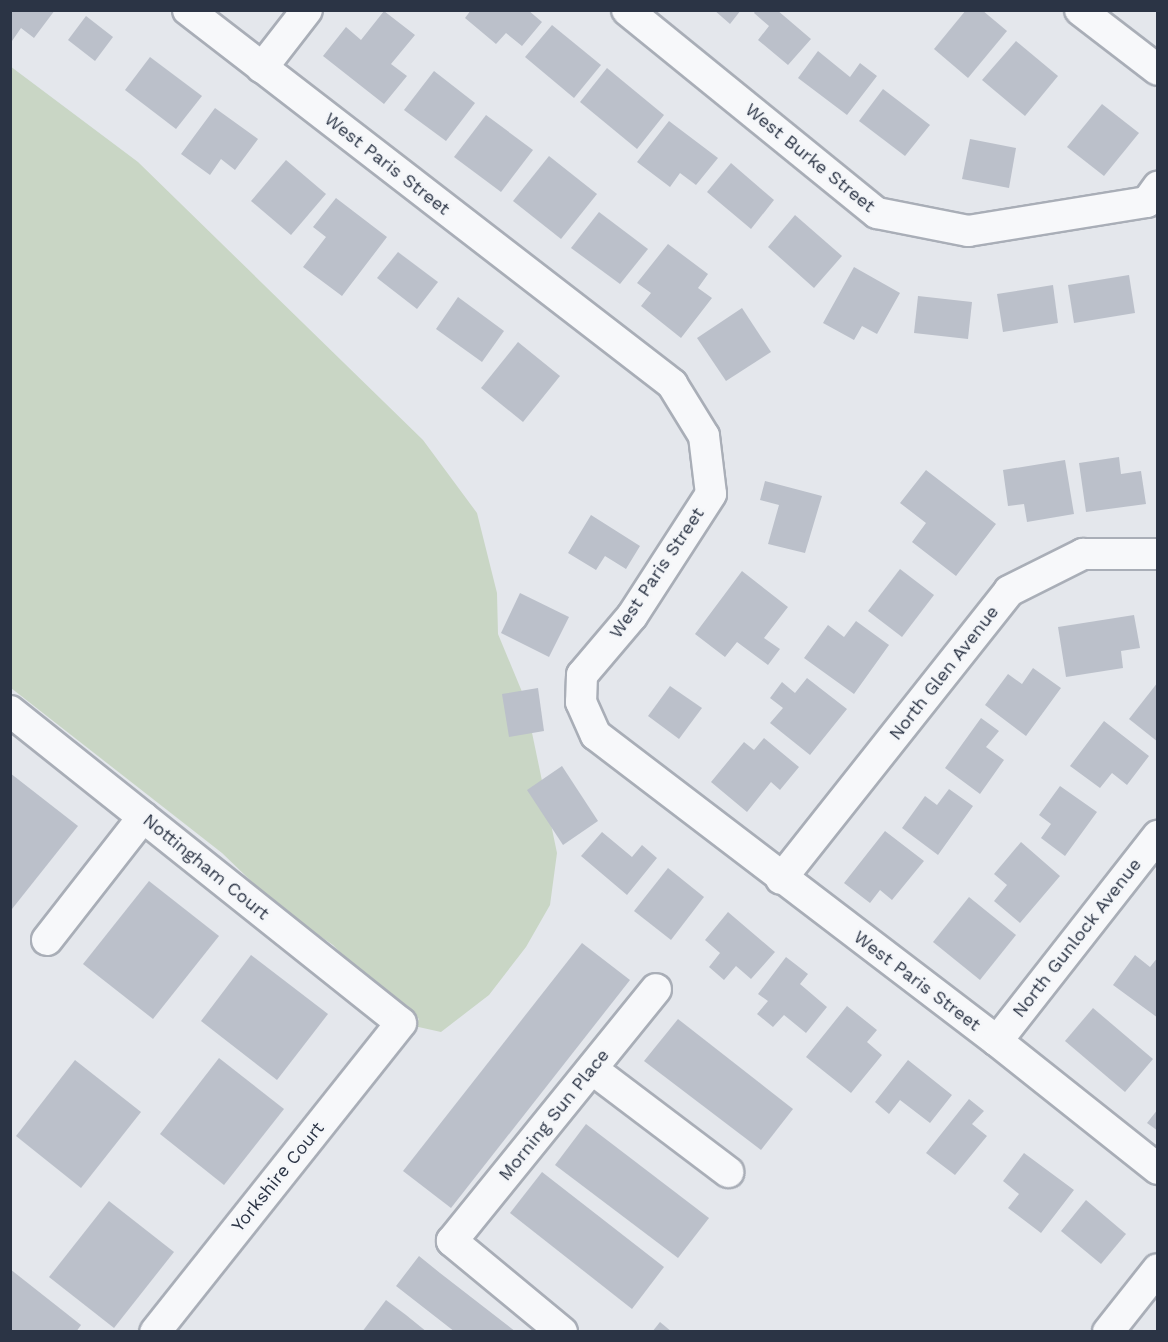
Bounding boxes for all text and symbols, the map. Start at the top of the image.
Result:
street label: West Burke Street [741,99,879,217]
street label: West Paris Street [320,108,454,220]
street label: West Paris Street [605,503,709,643]
street label: North Glen Avenue [885,601,1003,745]
street label: Nottingham Court [138,809,274,925]
street label: North Gunlock Avenue [1008,854,1146,1022]
street label: West Paris Street [849,926,985,1036]
street label: Morning Sun Place [494,1045,614,1185]
street label: Yorkshire Court [227,1118,329,1236]

